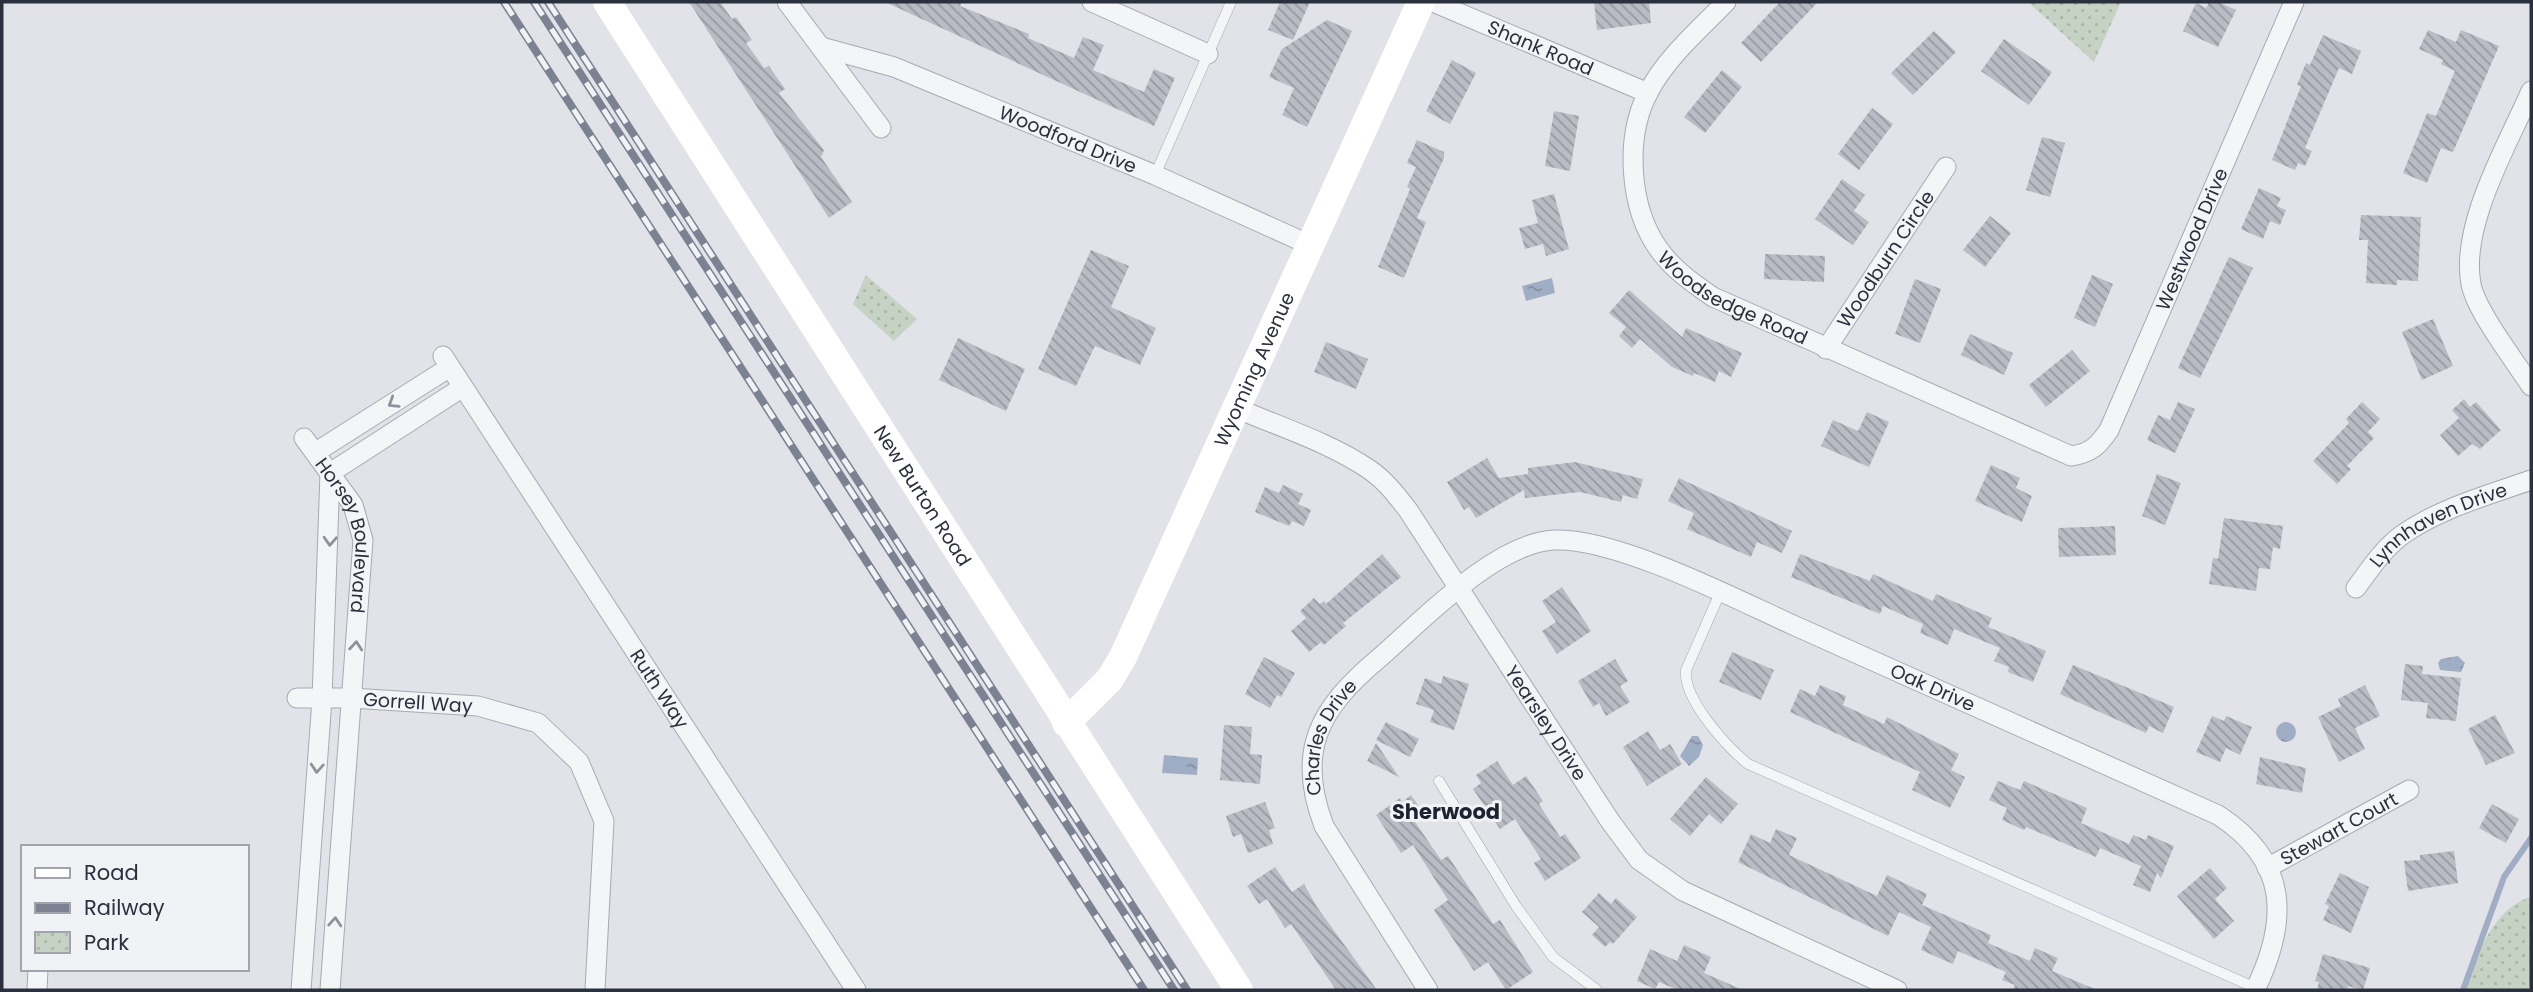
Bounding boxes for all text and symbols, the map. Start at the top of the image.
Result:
street label: Shank Road [1484,13,1598,82]
street label: Woodford Drive [995,98,1141,180]
street label: Westwood Drive [2149,164,2234,315]
street label: Woodburn Circle [1830,185,1941,333]
street label: Woodsedge Road [1652,245,1812,351]
street label: Wyoming Avenue [1207,287,1301,451]
one-way arrow [387,395,400,408]
street label: New Burton Road [868,420,978,571]
street label: Horsey Boulevard [309,452,376,614]
street label: Lynnhaven Drive [2363,476,2510,573]
one-way arrow [322,536,337,547]
one-way arrow [348,641,363,652]
street label: Ruth Way [624,644,696,734]
street label: Oak Drive [1886,656,1980,718]
street label: Yearsley Drive [1499,660,1594,786]
street label: Charles Drive [1298,673,1363,798]
street label: Gorrell Way [362,685,474,719]
one-way arrow [310,763,325,774]
street label: Stewart Court [2275,785,2403,872]
district label: Sherwood [1392,797,1500,826]
legend [21,845,248,971]
text: Road [84,858,139,887]
text: Railway [84,893,165,922]
one-way arrow [327,916,342,927]
text: Park [84,928,129,957]

